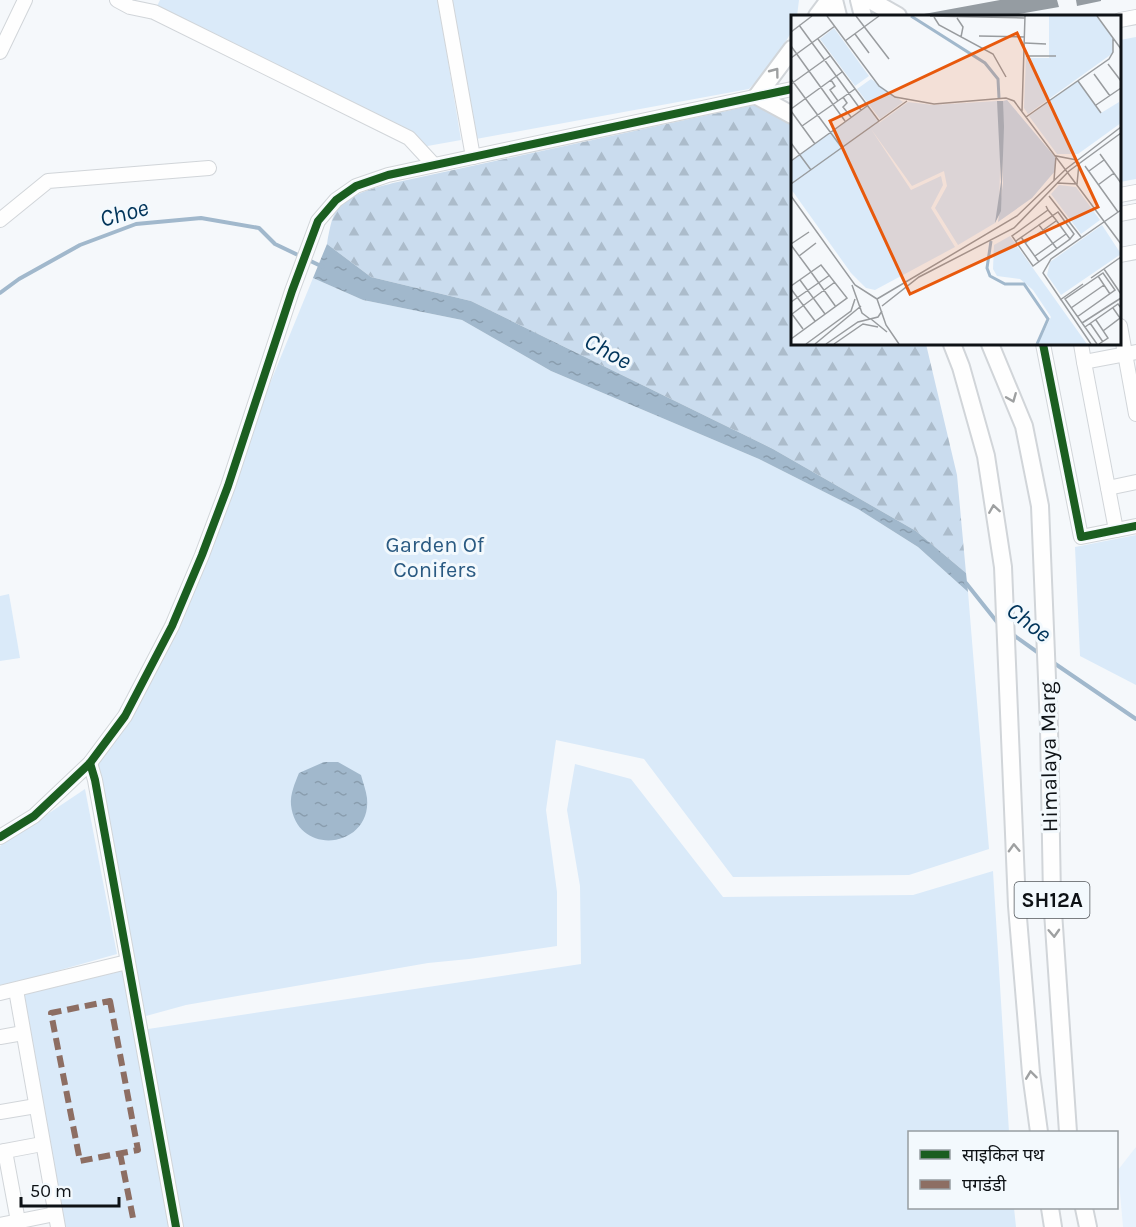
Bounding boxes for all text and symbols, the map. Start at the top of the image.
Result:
inset map [791,15,1121,345]
one-way arrow [768,68,779,79]
water label: Choe [97,193,151,233]
water label: Choe [580,327,636,375]
one-way arrow [1005,391,1017,402]
one-way arrow [989,504,1001,514]
park label: Garden Of Conifers [386,532,485,583]
water label: Choe [1001,596,1057,648]
street label: Himalaya Marg [1035,681,1063,833]
one-way arrow [1008,843,1021,852]
road number: SH12A [1014,882,1090,918]
one-way arrow [1047,929,1060,938]
one-way arrow [1025,1070,1038,1079]
legend [908,1131,1118,1209]
text: साइकिल पथ [962,1144,1045,1166]
scale bar [21,1170,118,1208]
text: पगडंडी [962,1174,1007,1196]
text: 50 m [30,1180,72,1202]

